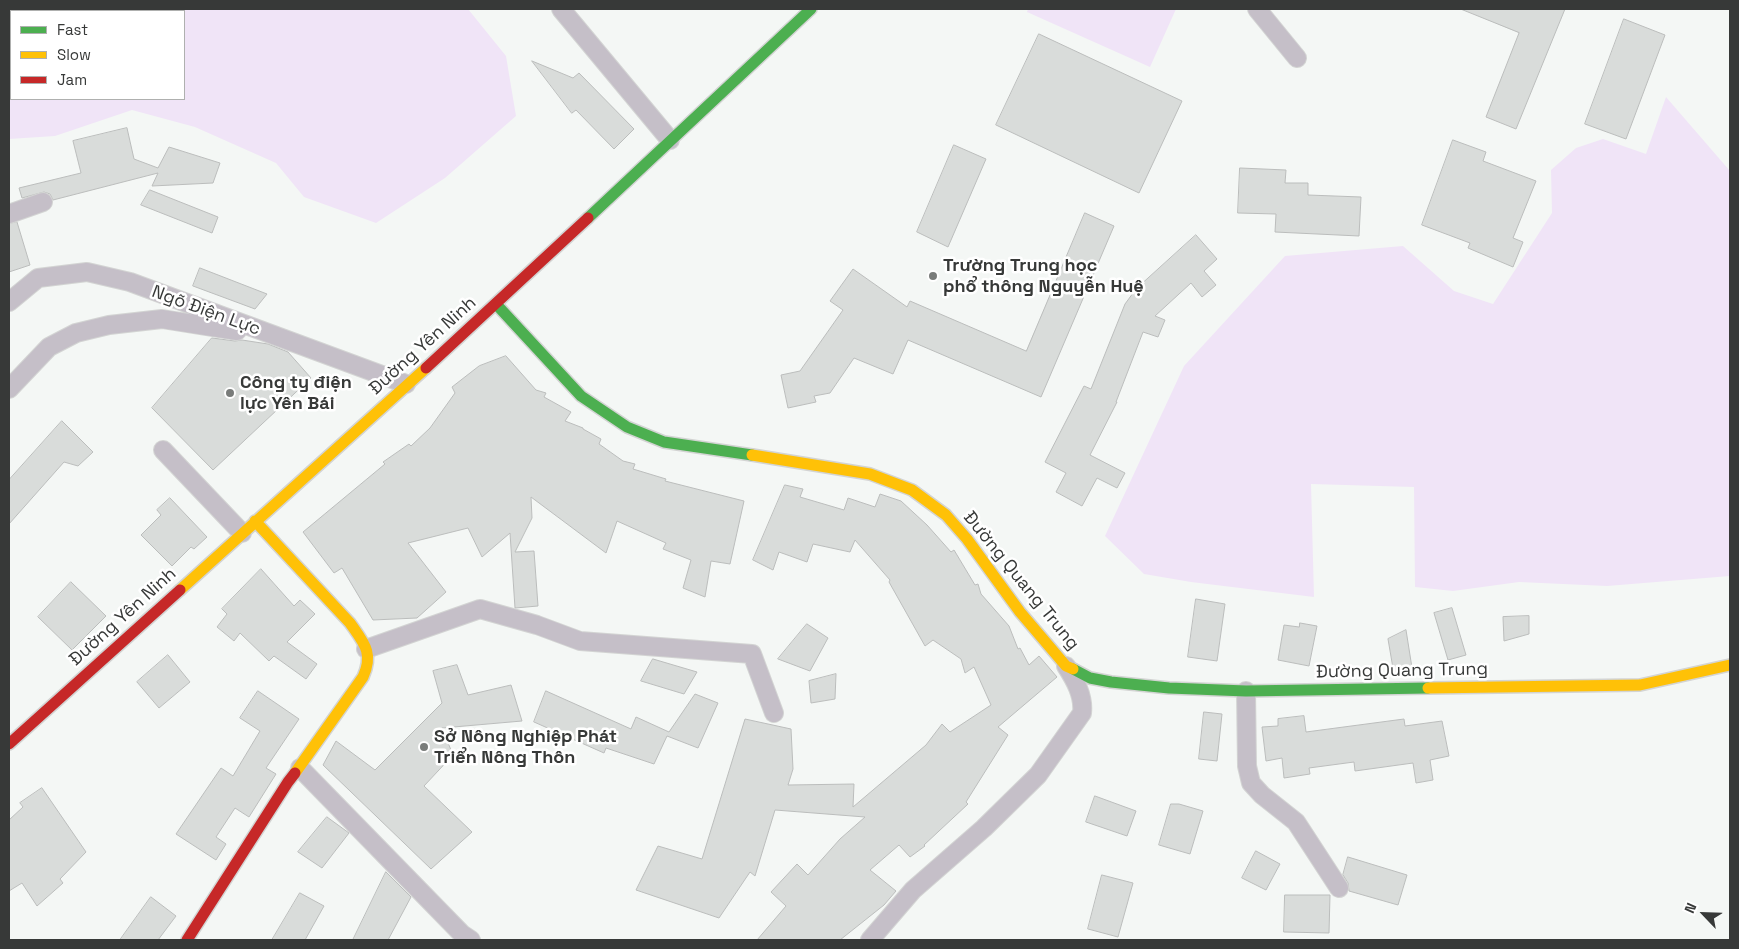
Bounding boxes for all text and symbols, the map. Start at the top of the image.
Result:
legend [10,10,185,100]
text: Fast [57,20,88,39]
text: Slow [57,45,91,64]
text: Jam [57,70,87,89]
place label: Trường Trung học phổ thông Nguyễn Huệ [943,255,1144,298]
marker: Trường Trung học phổ thông Nguyễn Huệ [927,270,939,282]
street label: Ngõ Điện Lực [149,281,263,341]
street label: Đường Yên Ninh [365,292,481,400]
place label: Công ty điện lực Yên Bái [240,372,352,414]
marker: Công ty điện lực Yên Bái [224,387,236,399]
street label: Đường Quang Trung [958,507,1084,655]
street label: Đường Yên Ninh [65,563,181,671]
street label: Đường Quang Trung [1316,659,1488,683]
place label: Sở Nông Nghiệp Phát Triển Nông Thôn [434,726,617,769]
marker: Sở Nông Nghiệp Phát Triển Nông Thôn [418,741,430,753]
north arrow [1679,889,1729,939]
text: N [1680,900,1700,916]

